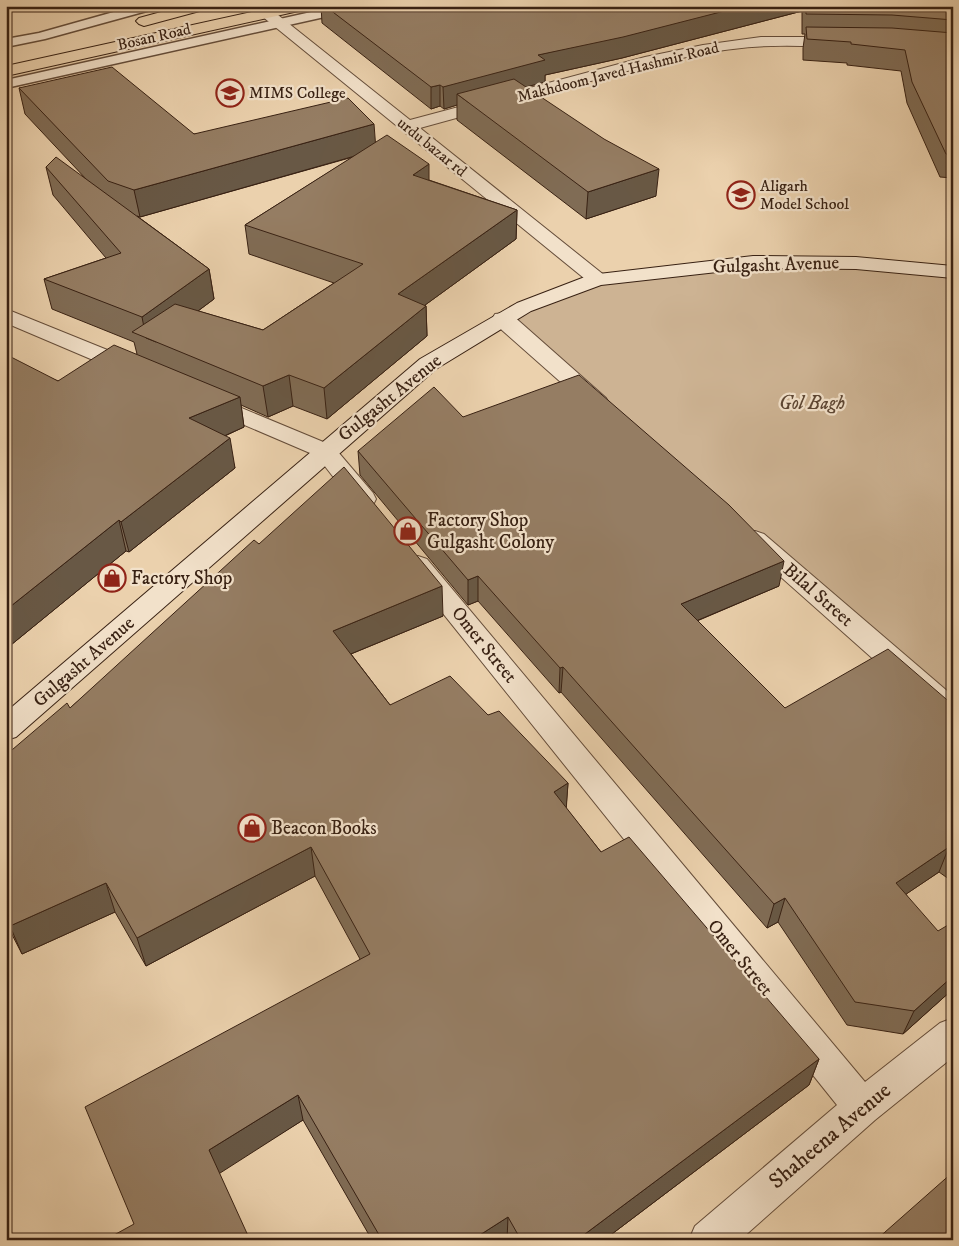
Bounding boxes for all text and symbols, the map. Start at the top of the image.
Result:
street label: Bosan Road [115,19,193,55]
street label: Makhdoom Javed Hashmir Road [515,37,721,107]
school or university icon: MIMS College [215,78,245,108]
place label: MIMS College [249,83,346,103]
street label: urdu bazar rd [393,113,471,181]
place label: Aligarh Model School [760,176,849,214]
school or university icon: Aligarh Model School [726,180,756,210]
street label: Gulgasht Avenue [712,251,840,279]
street label: Gulgasht Avenue [334,349,447,447]
park label: Gol Bagh [779,392,846,415]
place label: Factory Shop Gulgasht Colony [427,509,555,554]
shop icon: Factory Shop Gulgasht Colony [393,516,423,546]
street label: Bilal Street [778,558,858,632]
shop icon: Factory Shop [97,563,127,593]
place label: Factory Shop [131,567,232,590]
street label: Omer Street [446,602,522,688]
street label: Gulgasht Avenue [29,612,139,712]
shop icon: Beacon Books [237,813,267,843]
place label: Beacon Books [271,817,377,840]
street label: Omer Street [702,915,778,1001]
street label: Shaheena Avenue [763,1077,897,1195]

